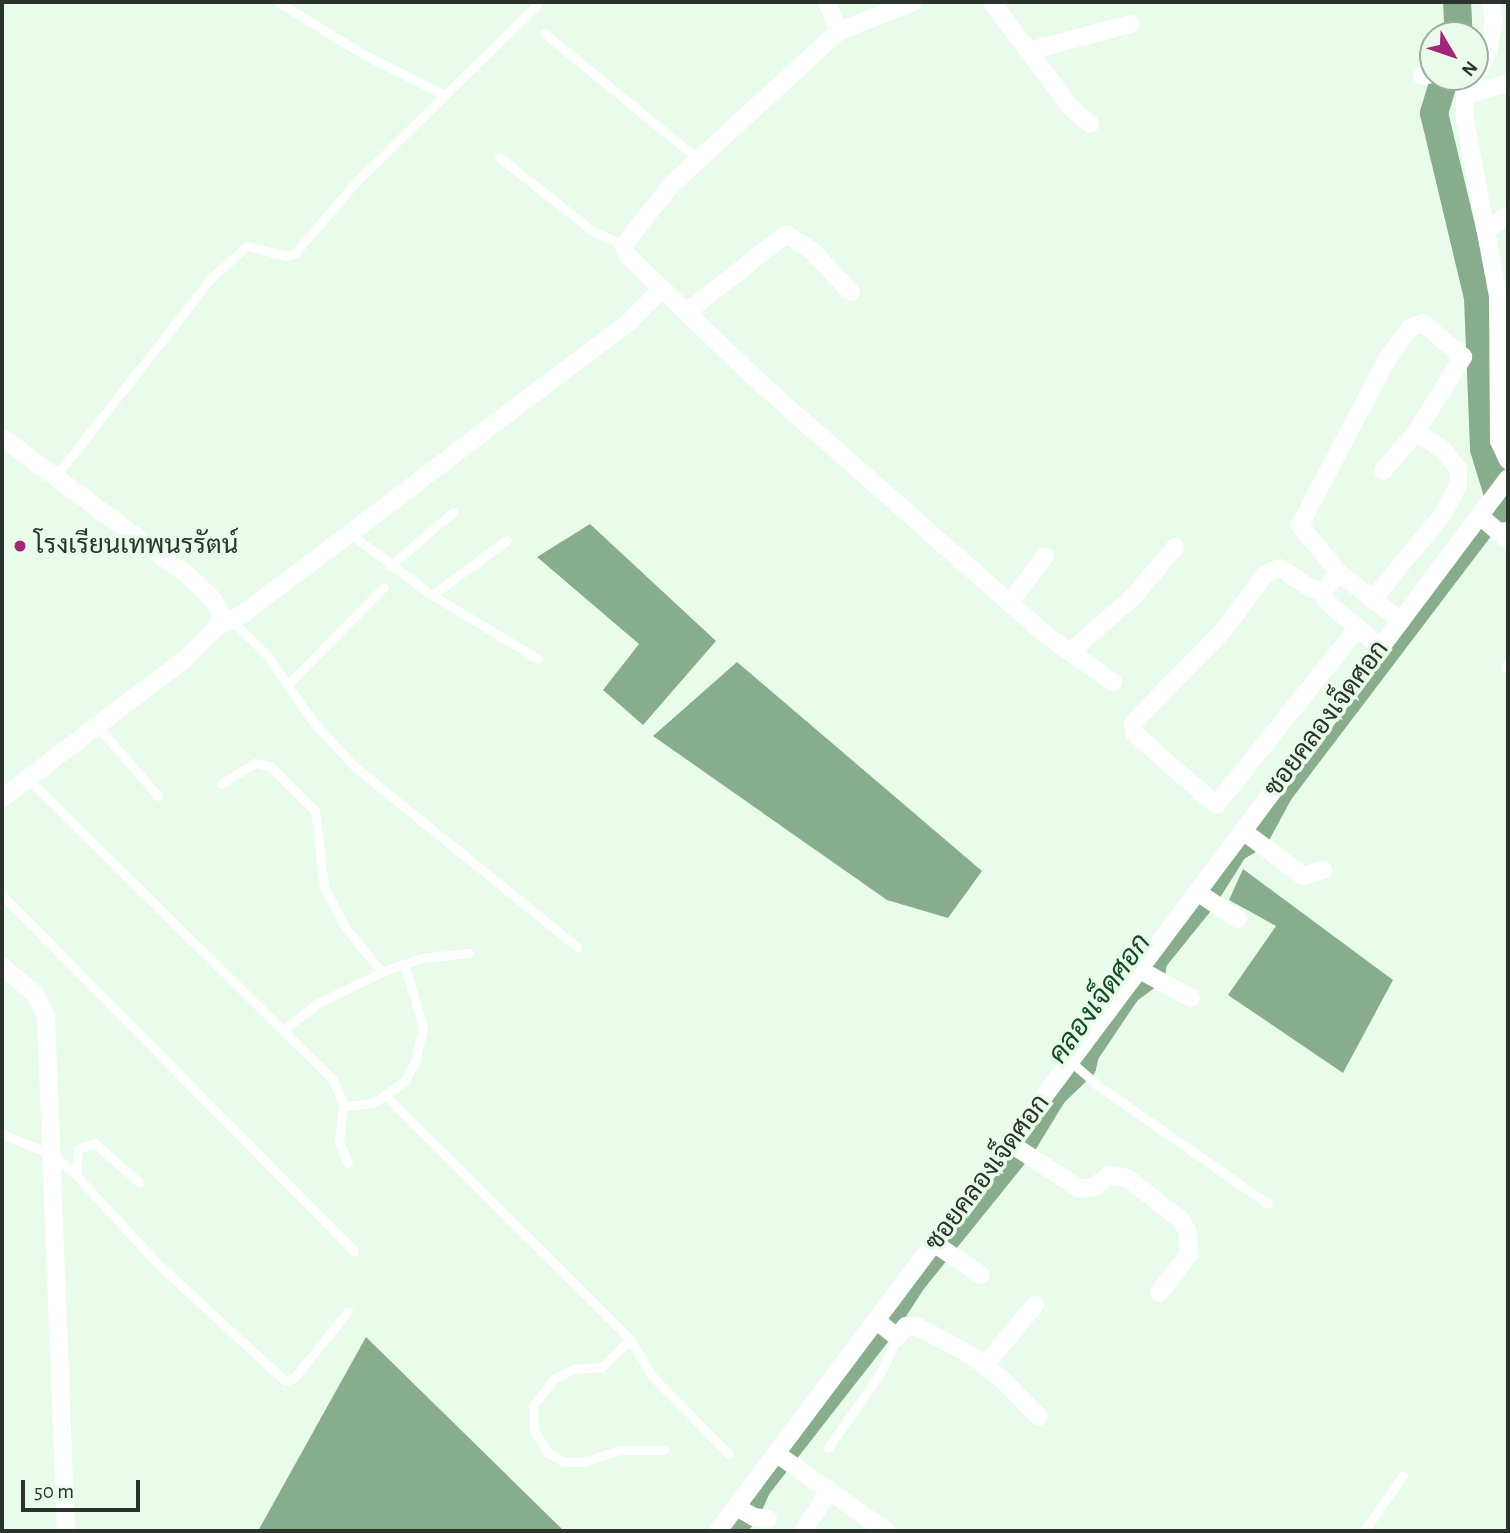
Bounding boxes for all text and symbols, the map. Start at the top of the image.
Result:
north arrow [1419,21,1489,91]
text: N [1458,57,1481,79]
place label: โรงเรียนเทพนรรัตน์ [34,530,238,562]
marker: โรงเรียนเทพนรรัตน์ [12,538,28,554]
street label: ซอยคลองเจ็ดศอก [1258,635,1396,803]
water label: คลองเจ็ดศอก [1042,927,1158,1071]
street label: ซอยคลองเจ็ดศอก [919,1089,1057,1257]
scale bar [24,1466,144,1510]
text: 50 m [34,1481,74,1502]

